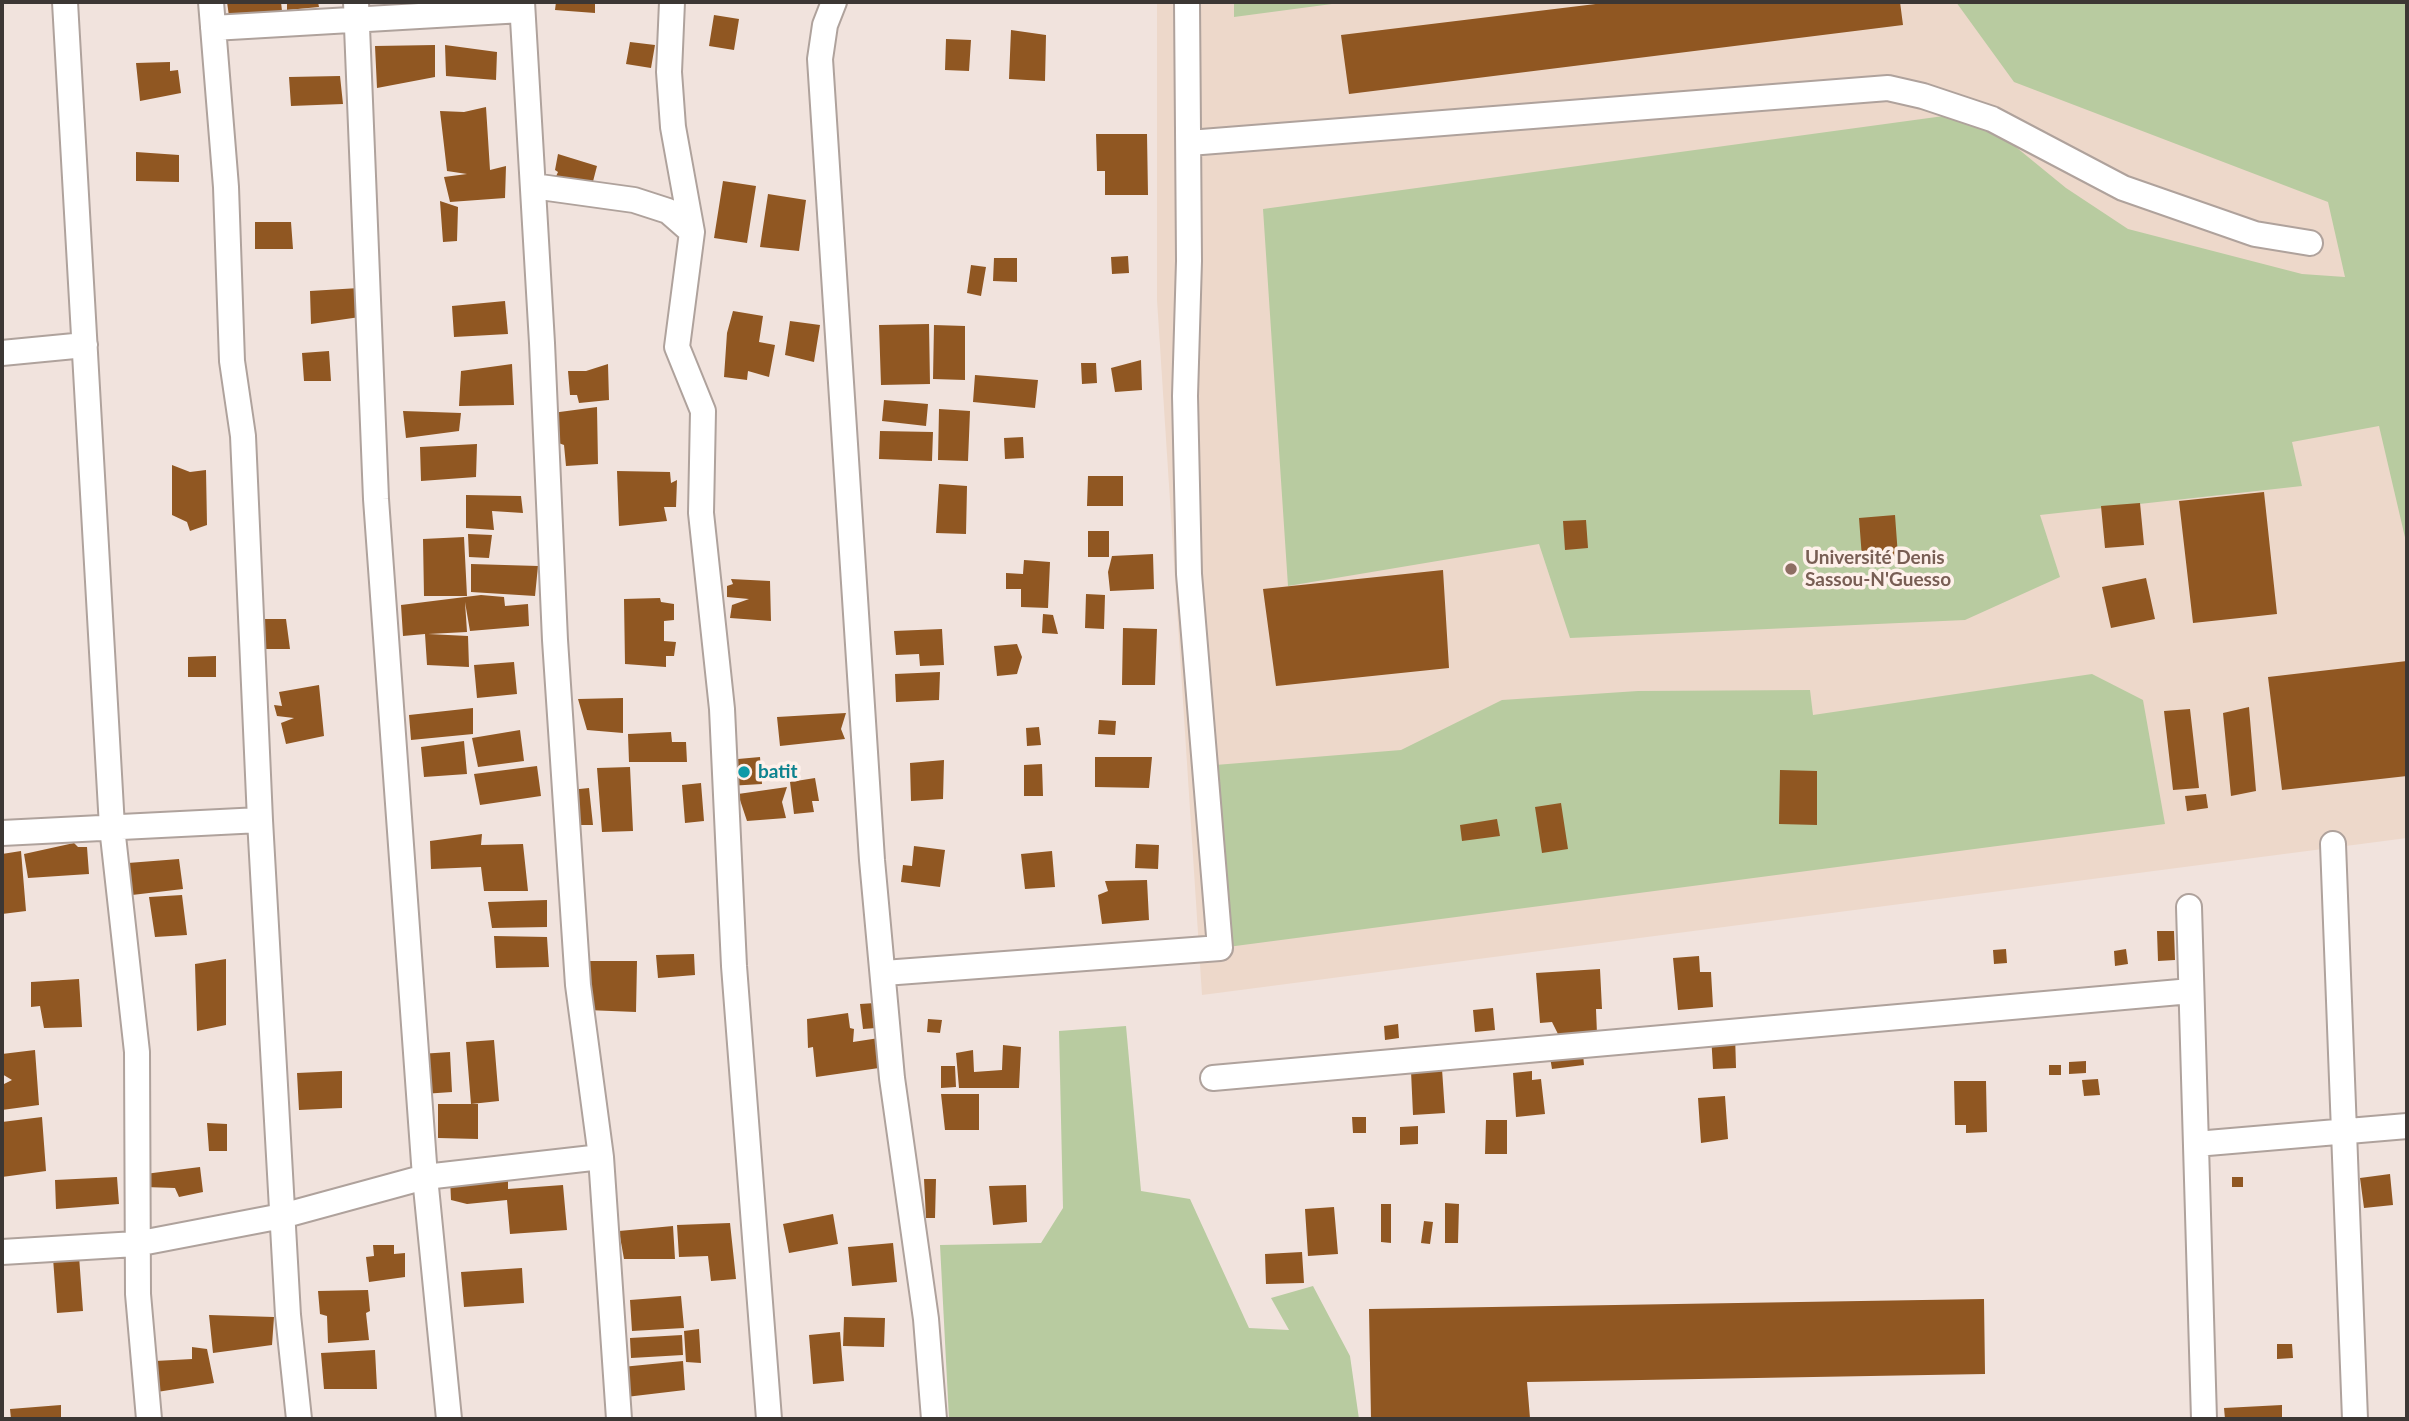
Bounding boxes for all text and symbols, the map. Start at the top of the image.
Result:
place label: Université Denis Sassou-N'Guesso [1805,547,1951,591]
marker: Université Denis Sassou-N'Guesso [1783,561,1799,577]
place label: batit [758,761,798,783]
marker: batit [736,764,752,780]

